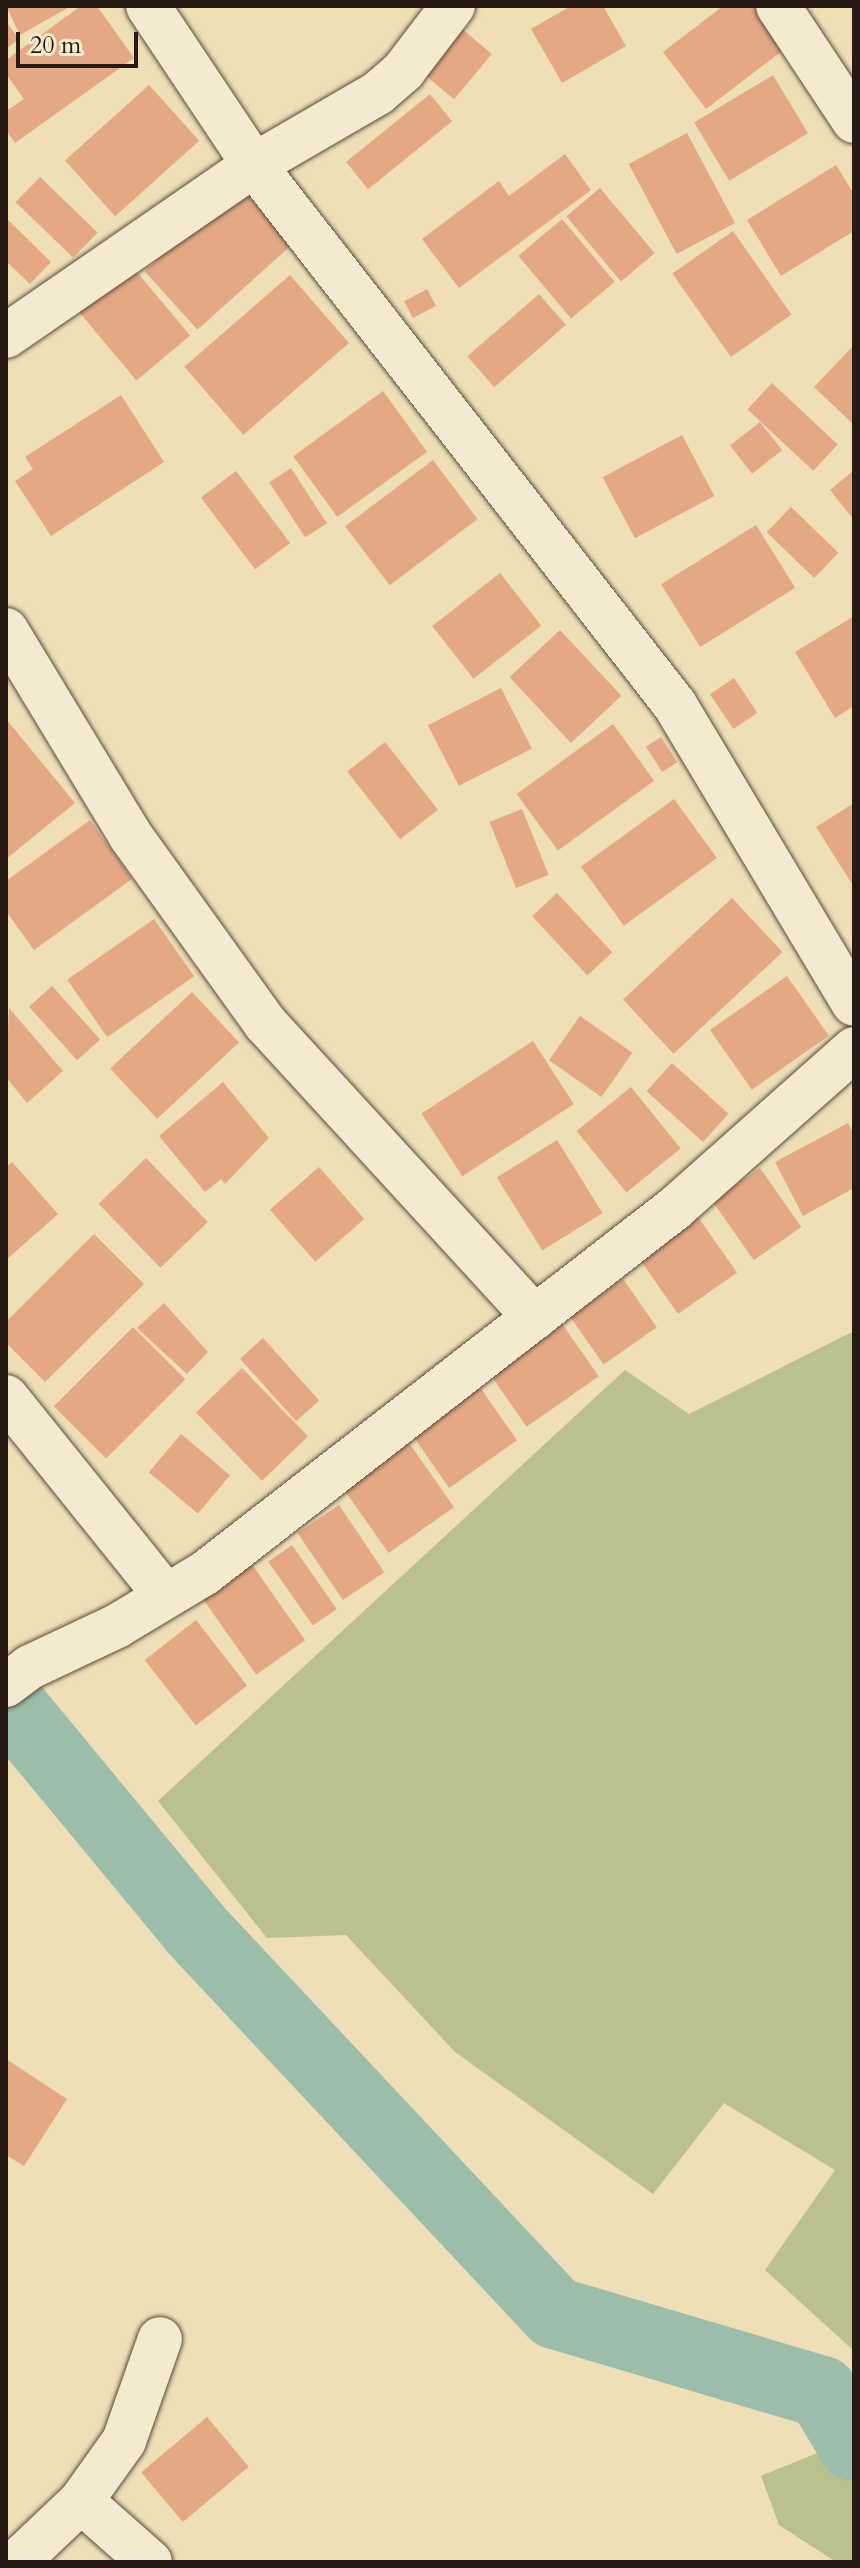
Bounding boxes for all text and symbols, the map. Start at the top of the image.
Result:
scale bar [20,16,142,66]
text: 20 m [30,29,81,62]

